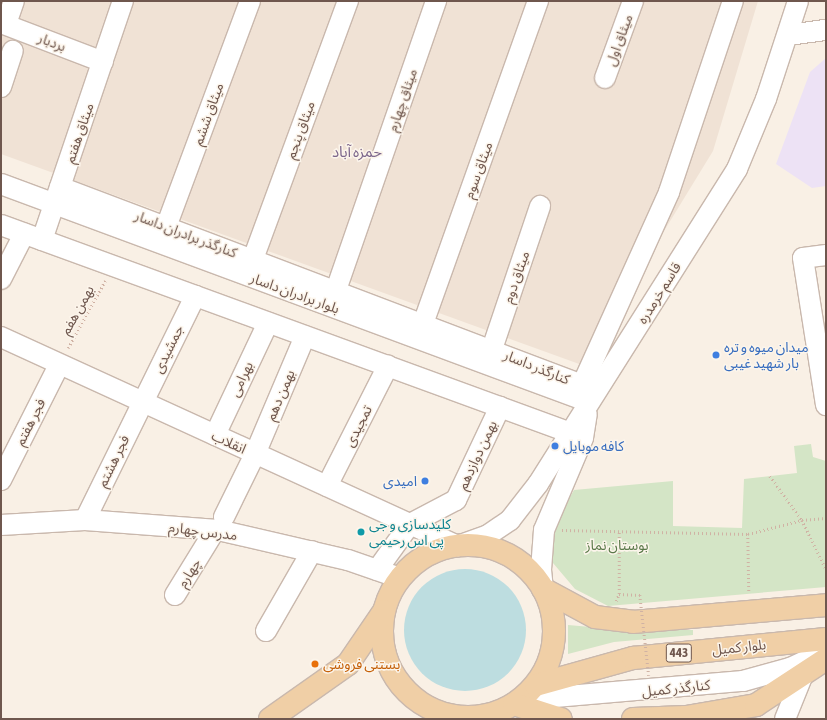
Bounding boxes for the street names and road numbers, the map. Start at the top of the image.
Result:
street label: میثاق اول [602,12,636,68]
street label: بردبار [36,29,68,55]
street label: میثاق چهارم [383,66,421,134]
street label: میثاق ششم [189,80,227,148]
street label: میثاق پنجم [282,99,318,161]
street label: میثاق هفتم [61,101,97,165]
street label: میثاق سوم [460,139,496,201]
street label: کنارگذر برادران داسار [132,207,240,261]
street label: میثاق دوم [499,249,533,305]
street label: قاسم خرمدره [633,259,685,327]
street label: بلوار برادران داسار [248,269,342,317]
street label: بهمن هفم [57,282,97,338]
street label: جمشیدی [149,322,187,376]
street label: کنارگذر داسار [502,346,572,388]
street label: بهرامی [226,359,256,399]
street label: بهمن دهم [262,367,298,423]
street label: فجر هفتم [11,396,49,448]
street label: تمجیدی [340,402,376,450]
street label: بهمن دوازدهم [454,418,500,492]
street label: انقلاب [209,427,249,457]
street label: فجر هشتم [93,432,133,490]
street label: مدرس چهارم [168,518,238,544]
street label: چهارم [174,556,204,590]
street label: بلوار کمیل [711,636,767,658]
road number: 443 [665,642,693,664]
street label: کنارگذر کمیل [641,676,711,700]

